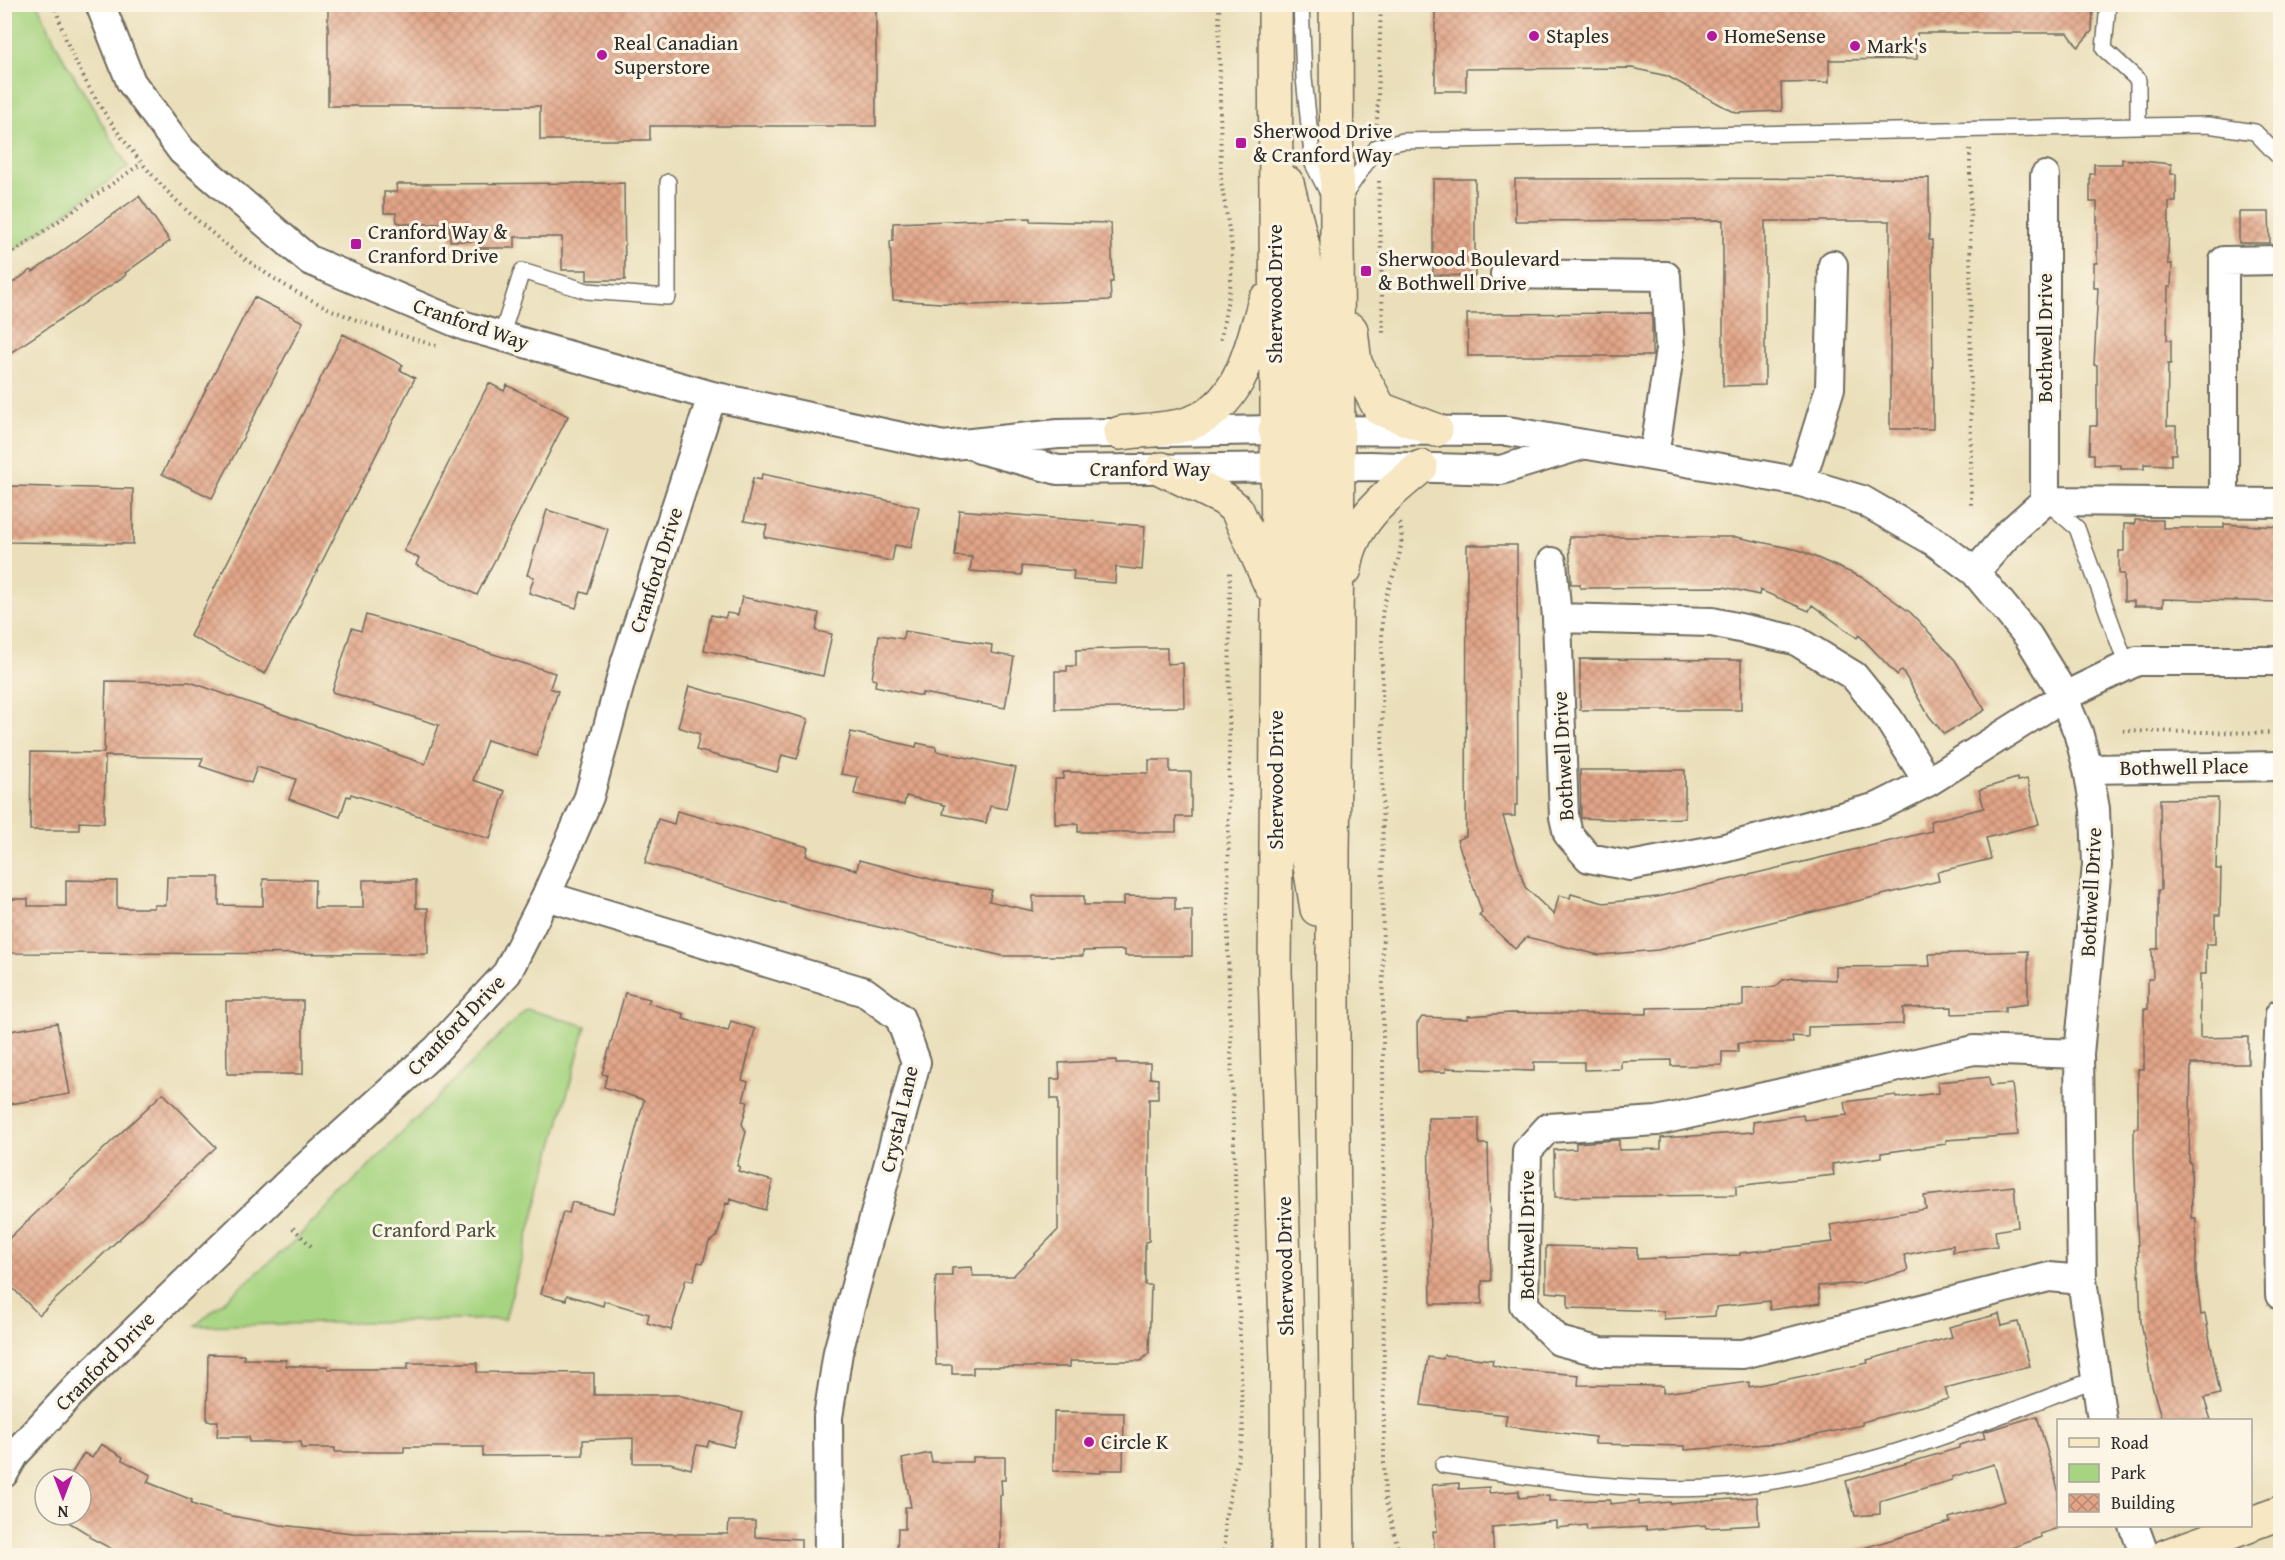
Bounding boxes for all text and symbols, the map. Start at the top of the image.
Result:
place label: Staples [1546,20,1609,51]
place label: HomeSense [1724,20,1826,51]
place label: Real Canadian Superstore [614,27,738,82]
marker: Staples [1527,29,1541,43]
marker: HomeSense [1705,29,1719,43]
place label: Mark's [1867,30,1927,61]
marker: Mark's [1848,39,1862,53]
marker: Real Canadian Superstore [595,48,609,62]
place label: Sherwood Drive & Cranford Way [1253,115,1393,170]
marker: Sherwood Drive & Cranford Way [1234,136,1248,150]
place label: Cranford Way & Cranford Drive [368,216,508,271]
street label: Sherwood Drive [1259,224,1290,364]
marker: Cranford Way & Cranford Drive [349,237,363,251]
place label: Sherwood Boulevard & Bothwell Drive [1378,243,1561,298]
marker: Sherwood Boulevard & Bothwell Drive [1359,264,1373,278]
street label: Bothwell Drive [2029,273,2060,403]
street label: Cranford Way [409,289,534,358]
street label: Cranford Way [1090,453,1211,484]
street label: Cranford Drive [621,503,690,637]
street label: Bothwell Drive [1544,690,1581,822]
street label: Sherwood Drive [1260,710,1291,850]
street label: Bothwell Place [2119,750,2249,783]
street label: Bothwell Drive [2072,826,2109,958]
street label: Cranford Drive [399,967,512,1082]
street label: Crystal Lane [871,1062,926,1175]
street label: Bothwell Drive [1511,1170,1542,1300]
street label: Sherwood Drive [1268,1196,1301,1336]
park label: Cranford Park [372,1214,496,1245]
street label: Cranford Drive [48,1303,162,1418]
legend [2057,1419,2252,1527]
place label: Circle K [1101,1426,1169,1457]
text: Road [2111,1429,2149,1456]
marker: Circle K [1082,1435,1096,1449]
text: Park [2111,1459,2147,1486]
north arrow [33,1467,93,1527]
text: Building [2111,1489,2175,1516]
text: N [57,1500,68,1524]

